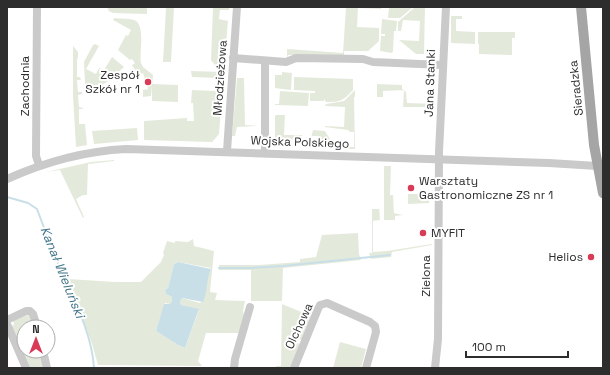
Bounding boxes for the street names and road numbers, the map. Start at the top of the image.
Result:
street label: Młodzieżowa [209,40,231,116]
street label: Jana Stanki [421,49,439,117]
street label: Zachodnia [17,56,33,116]
street label: Sieradzka [565,59,587,117]
street label: Wojska Polskiego [250,132,350,152]
street label: Zielona [418,255,434,297]
street label: Olchowa [281,300,317,352]

